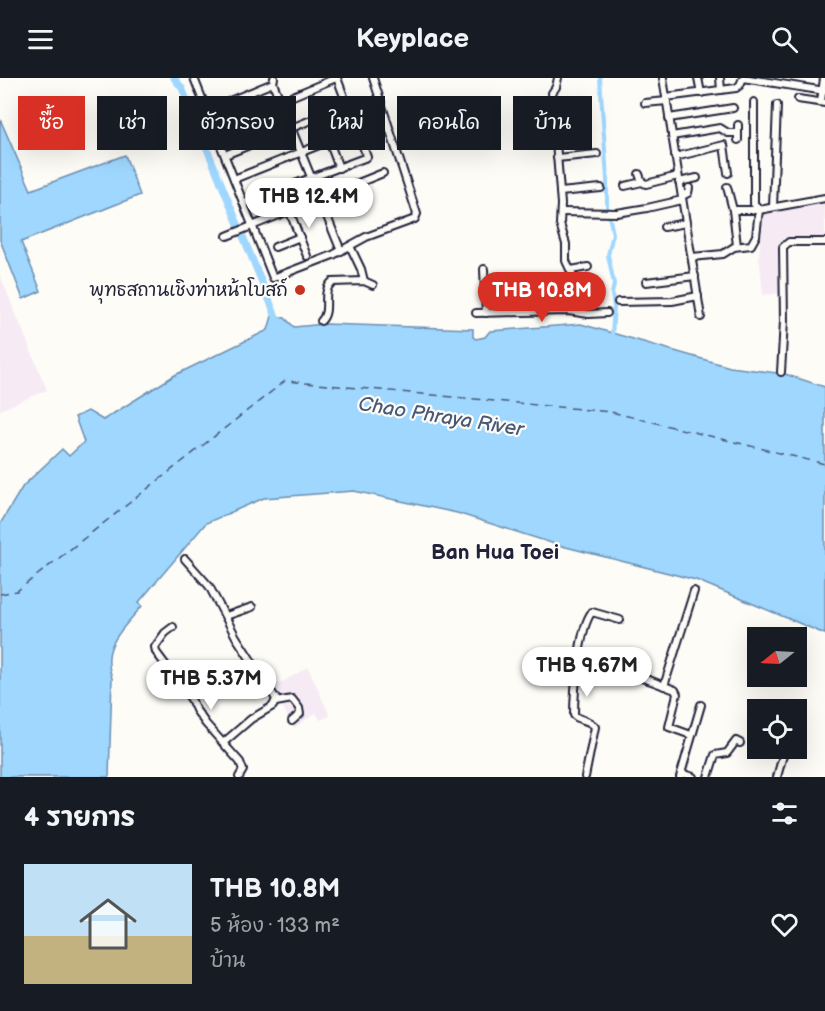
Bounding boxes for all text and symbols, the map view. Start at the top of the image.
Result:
icon: menu [24,23,57,56]
text: Keyplace [356,23,469,55]
icon: search [768,23,801,56]
chip: ซื้อ [18,96,85,150]
chip: เช่า [97,96,167,150]
chip: ตัวกรอง [179,96,296,150]
chip: ใหม่ [308,96,385,150]
chip: คอนโด [397,96,501,150]
chip: บ้าน [513,96,592,150]
pin: THB 12.4M [240,178,378,229]
text: THB 12.4M [259,185,359,209]
pin: THB 10.8M [473,272,611,323]
place label: พุทธสถานเชิงท่าหน้าโบสถ์ [89,277,288,304]
text: THB 10.8M [492,279,592,303]
marker: พุทธสถานเชิงท่าหน้าโบสถ์ [293,283,307,297]
water label: Chao Phraya River [357,392,527,442]
district label: Ban Hua Toei [431,540,559,565]
north arrow [747,627,807,687]
map controls [747,627,807,759]
pin: THB 9.67M [518,647,656,698]
text: THB 9.67M [536,654,638,678]
pin: THB 5.37M [142,660,280,711]
text: THB 5.37M [160,667,262,691]
button: locate [747,699,807,759]
icon: filters [768,797,801,830]
text: 4 รายการ [24,803,135,834]
text: THB 10.8M [210,874,340,905]
icon: home [72,888,144,960]
icon: heart [768,908,801,941]
text: 5 ห้อง · 133 m² [210,914,340,938]
text: บ้าน [210,949,245,973]

